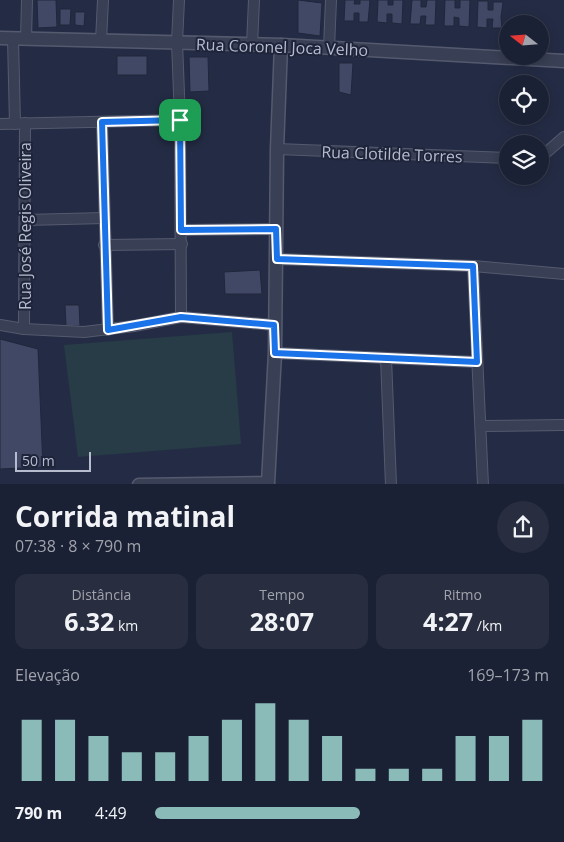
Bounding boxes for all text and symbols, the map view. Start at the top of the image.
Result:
north arrow [499,15,549,65]
map controls [499,15,549,185]
street label: Rua Coronel Joca Velho [196,33,368,61]
button: locate [499,75,549,125]
pin [159,99,201,141]
icon: arrive [166,106,194,134]
button: layers [499,135,549,185]
street label: Rua Clotilde Torres [321,141,463,167]
street label: Rua José Regis Oliveira [14,142,36,310]
scale bar [15,450,91,473]
text: 50 m [22,451,55,470]
text: Corrida matinal [15,497,235,535]
button: share [497,501,549,553]
text: 07:38 · 8 × 790 m [15,535,141,557]
text: Distância [71,585,131,604]
text: Tempo [259,585,305,604]
text: Ritmo [443,585,482,604]
text: 6.32 [64,604,114,638]
text: 28:07 [250,604,314,638]
text: 4:27 [423,604,473,638]
text: km [114,616,138,635]
text: /km [473,616,502,635]
text: Elevação [15,664,80,686]
text: 169–173 m [467,664,549,686]
text: 790 m [15,802,62,824]
text: 4:49 [95,802,127,824]

